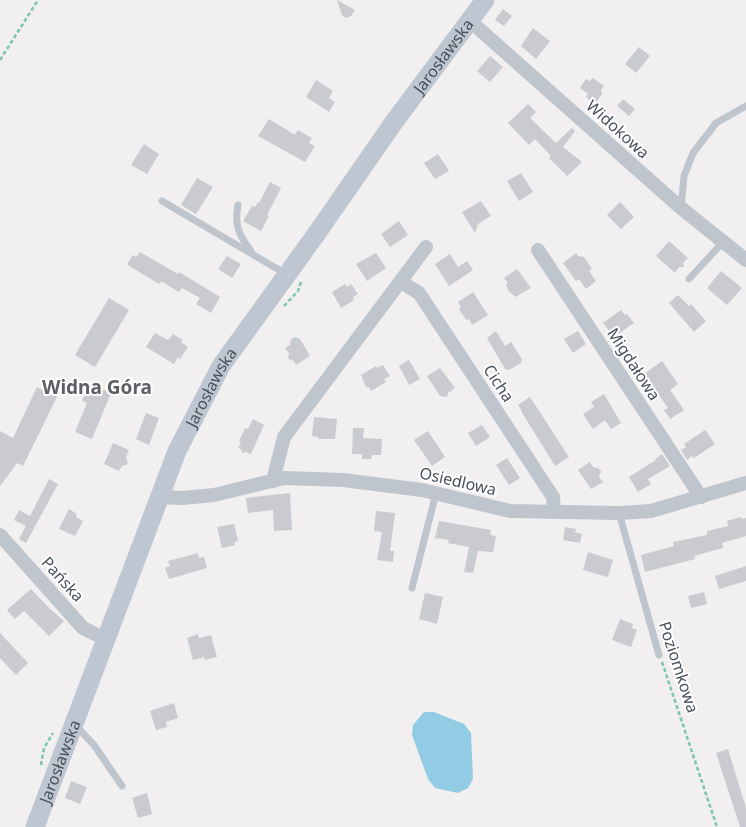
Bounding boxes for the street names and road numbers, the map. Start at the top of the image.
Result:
street label: Jarosławska [407,14,478,99]
street label: Widokowa [582,95,654,163]
street label: Migdałowa [602,323,666,405]
street label: Jarosławska [179,343,242,433]
street label: Cicha [479,360,519,406]
street label: Osiedlowa [417,461,499,501]
street label: Pańska [37,552,89,606]
street label: Poziomkowa [654,618,704,716]
street label: Jarosławska [33,717,86,808]

